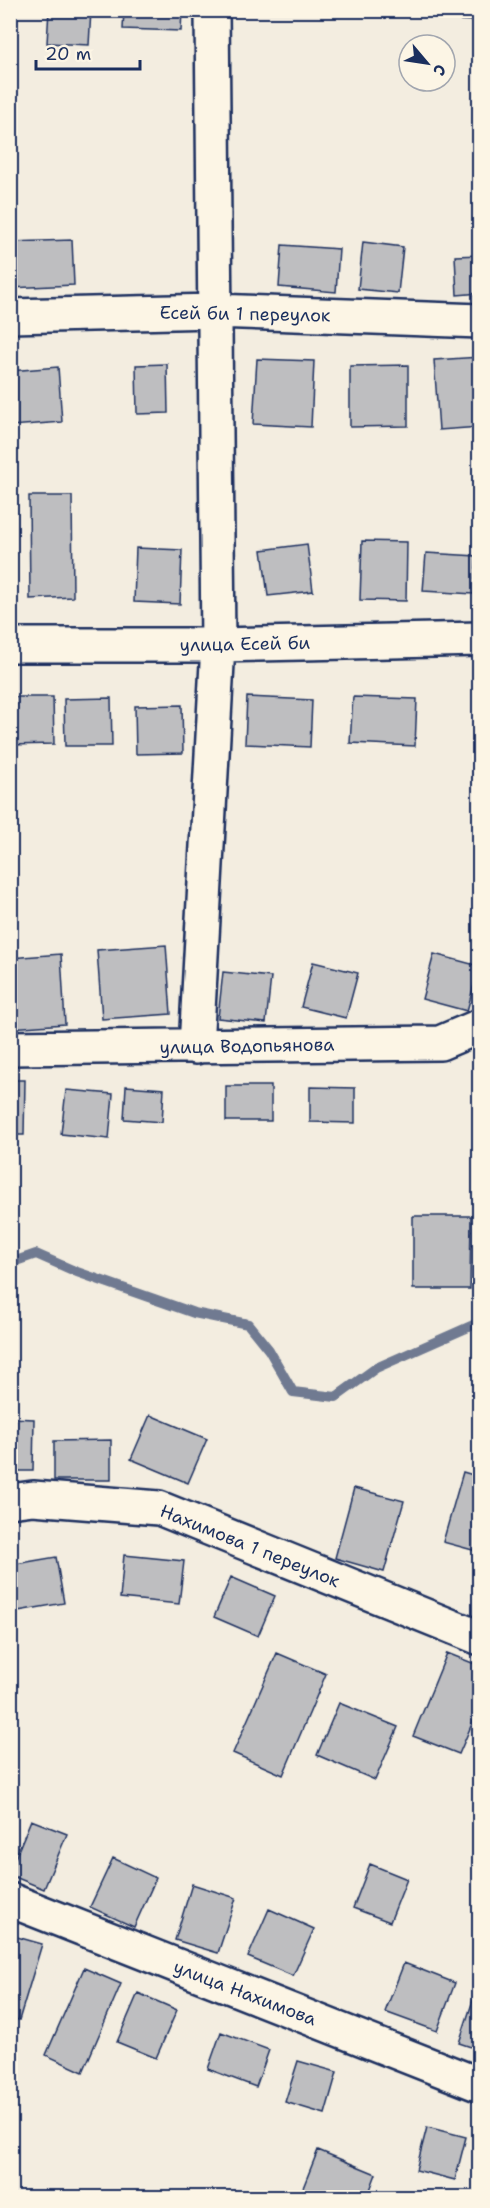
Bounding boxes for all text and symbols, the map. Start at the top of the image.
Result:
scale bar [36,33,140,71]
north arrow [397,33,457,93]
text: 20 m [45,42,91,66]
text: С [428,61,451,80]
street label: Есей би 1 переулок [159,301,331,327]
street label: улица Есей би [180,631,311,657]
street label: улица Водопьянова [160,1032,334,1060]
street label: Нахимова 1 переулок [157,1499,344,1593]
street label: улица Нахимова [170,1955,320,2031]

